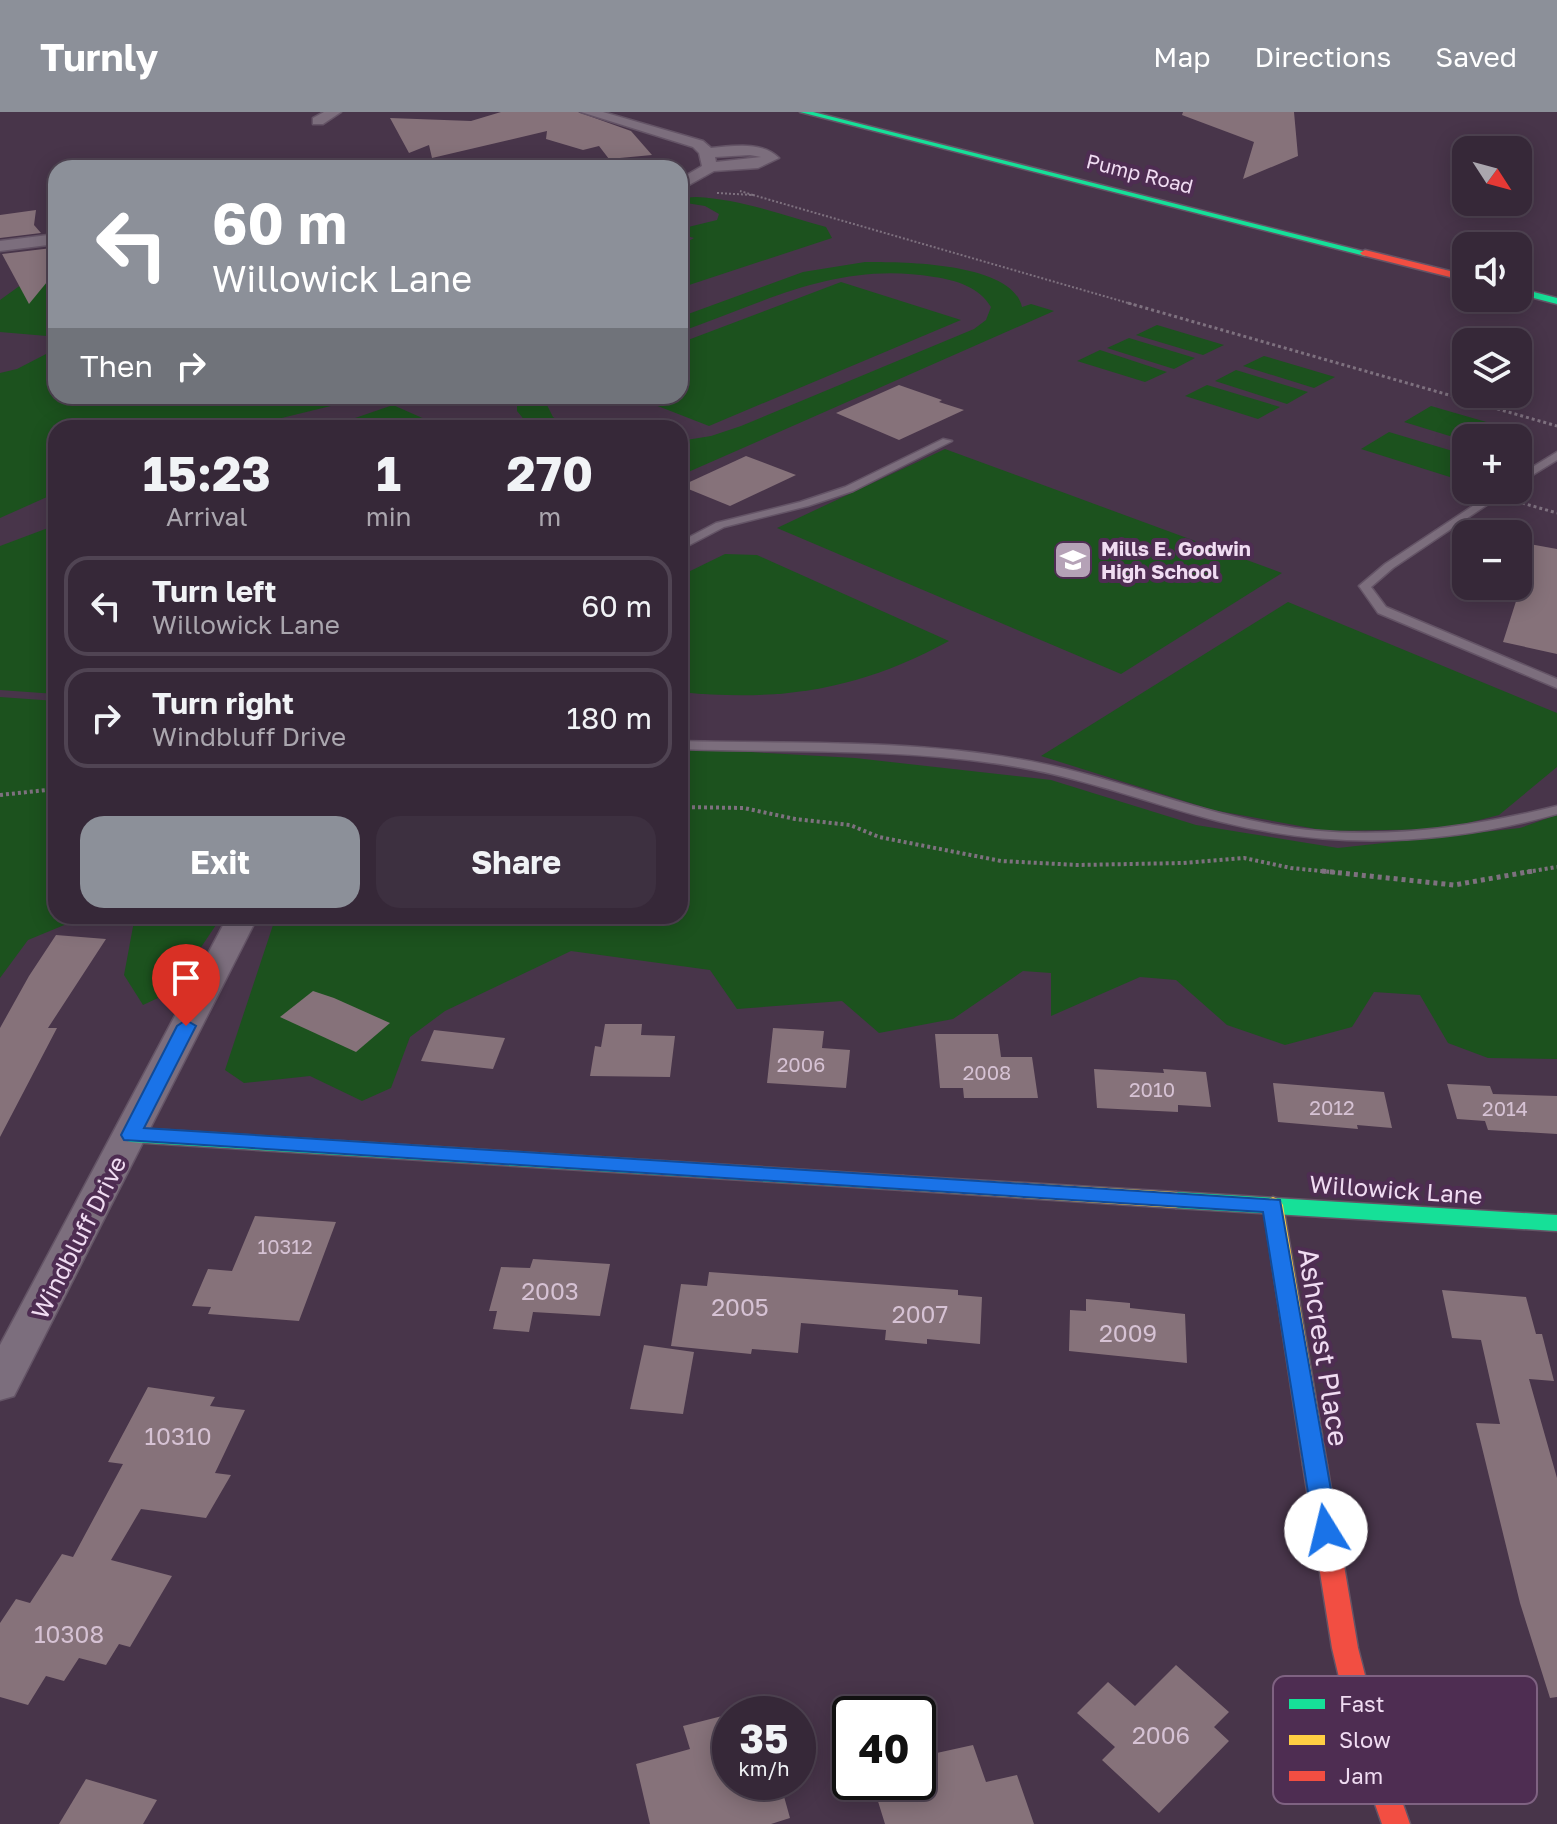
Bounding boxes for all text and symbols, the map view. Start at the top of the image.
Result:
text: Turnly [40,34,158,79]
text: Map [1153,40,1210,73]
text: Directions [1254,40,1391,73]
text: Saved [1435,40,1517,73]
north arrow [1452,136,1532,216]
map controls [1452,136,1532,600]
street label: Pump Road [1084,148,1196,198]
text: 60 m [212,189,347,256]
icon: left [80,192,184,296]
button: sound [1452,232,1532,312]
text: Willowick Lane [212,257,472,300]
button: layers [1452,328,1532,408]
icon: right [169,344,213,388]
text: Then [80,348,153,384]
button: + [1452,424,1532,504]
text: 15:23 [143,444,271,502]
text: 1 [376,444,401,502]
text: 270 [506,444,593,502]
text: Arrival [166,501,248,532]
text: min [366,501,412,532]
text: m [538,501,561,532]
button: − [1452,520,1532,600]
place label: Mills E. Godwin High School [1101,536,1251,583]
school or university icon: Mills E. Godwin High School [1052,539,1094,581]
text: Turn left [152,573,277,609]
icon: left [84,584,128,628]
text: 60 m [581,588,652,624]
text: Willowick Lane [152,609,340,640]
text: Turn right [152,685,294,721]
icon: right [84,696,128,740]
text: 180 m [567,700,652,736]
text: Windbluff Drive [152,721,346,752]
button: Exit [80,816,360,908]
button: Share [376,816,656,908]
pin [152,944,220,1026]
icon: arrive [164,956,208,1000]
house number: 2006 [777,1052,825,1076]
house number: 2008 [963,1060,1011,1084]
house number: 2010 [1129,1077,1175,1101]
house number: 2012 [1309,1095,1355,1119]
house number: 2014 [1482,1096,1528,1120]
street label: Windbluff Drive [24,1151,132,1323]
street label: Willowick Lane [1308,1168,1484,1210]
house number: 10312 [257,1234,313,1258]
street label: Ashcrest Place [1292,1245,1356,1449]
house number: 2003 [521,1276,579,1305]
house number: 2005 [711,1292,769,1321]
house number: 2007 [892,1299,948,1328]
house number: 2009 [1099,1318,1157,1347]
house number: 10310 [144,1421,212,1450]
position arrow [1284,1488,1368,1572]
house number: 10308 [34,1619,104,1648]
legend [1273,1676,1537,1804]
text: Fast [1339,1690,1385,1717]
speed limit sign: 40 [832,1696,936,1800]
text: 35 [740,1714,788,1762]
house number: 2006 [1132,1720,1190,1749]
text: Slow [1339,1726,1391,1753]
text: km/h [739,1756,789,1780]
text: Jam [1339,1762,1383,1789]

